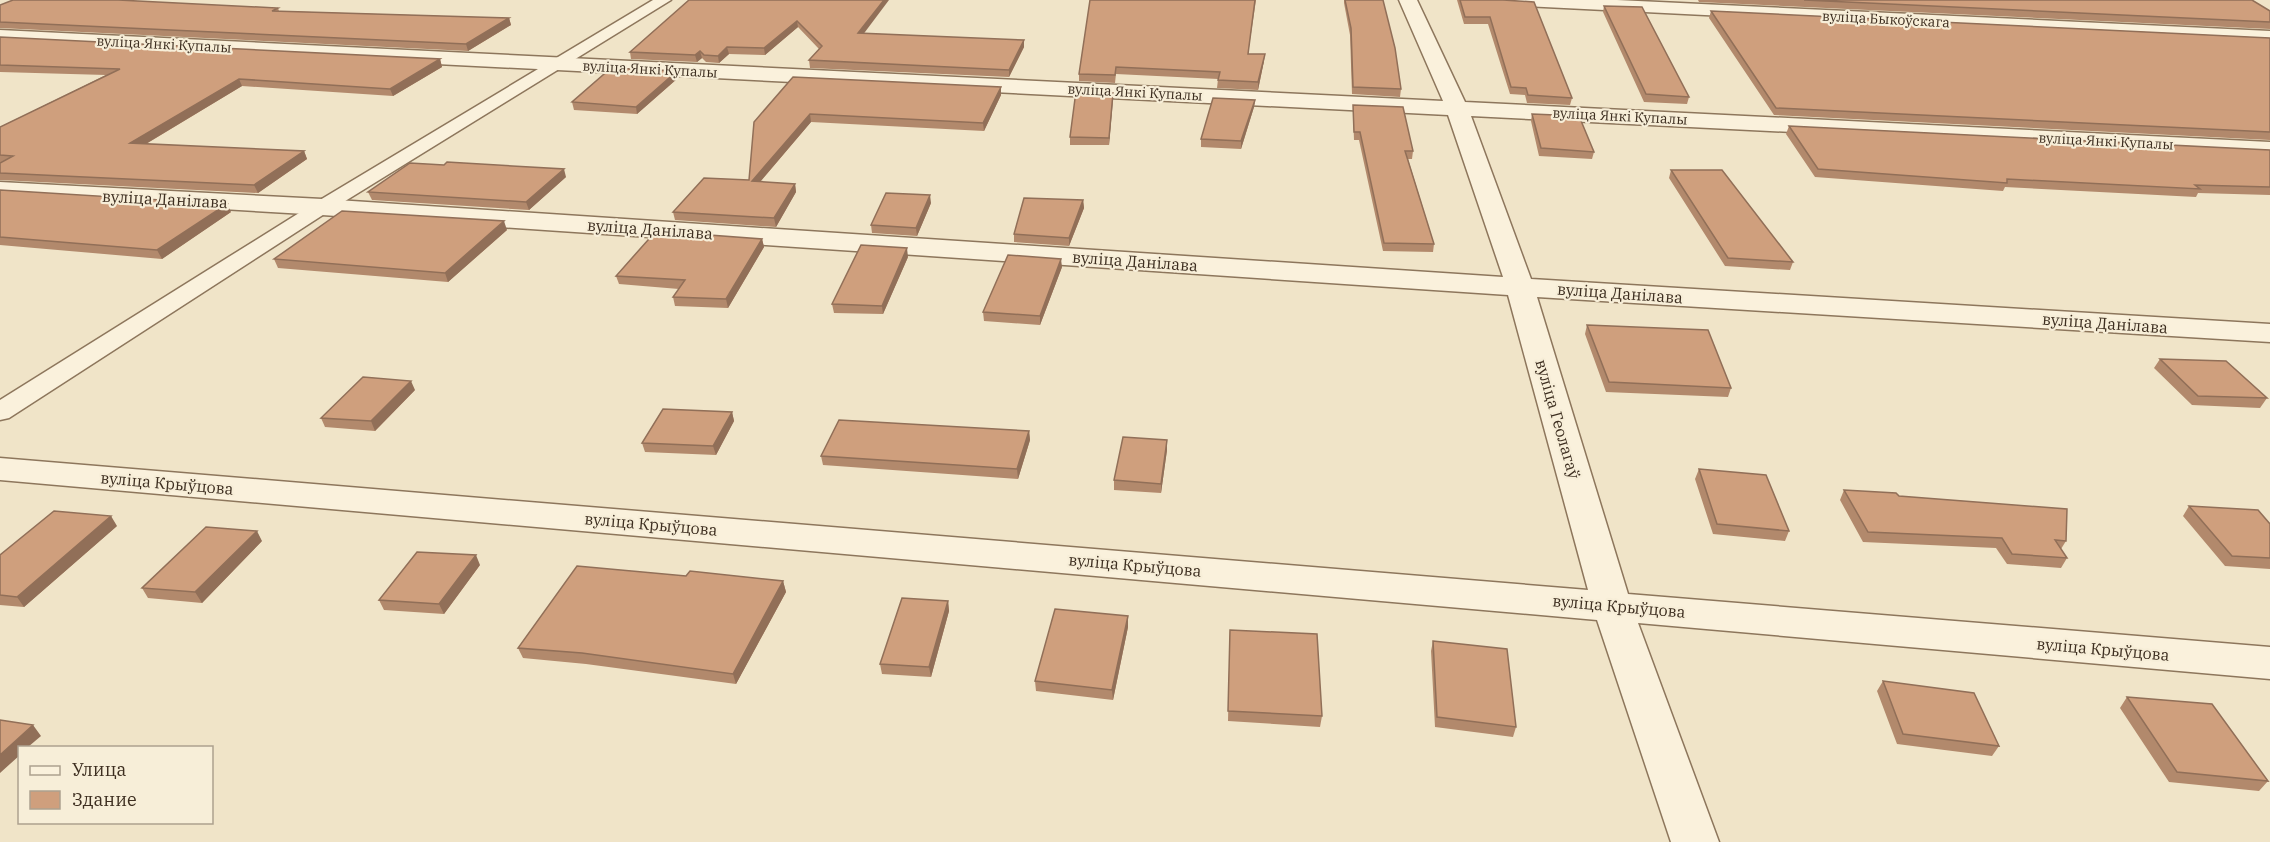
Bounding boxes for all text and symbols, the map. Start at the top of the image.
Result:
street label: вуліца Быкоўскага [1822,7,1951,31]
street label: вуліца Янкі Купалы [96,31,232,57]
street label: вуліца Янкі Купалы [582,56,718,82]
street label: вуліца Янкі Купалы [1067,79,1203,105]
street label: вуліца Янкі Купалы [1552,103,1688,129]
street label: вуліца Янкі Купалы [2038,128,2174,154]
street label: вуліца Данілава [102,186,229,212]
street label: вуліца Данілава [586,215,714,243]
street label: вуліца Данілава [1071,247,1199,275]
street label: вуліца Данілава [1556,279,1684,307]
street label: вуліца Данілава [2041,309,2169,337]
street label: вуліца Геолагаў [1531,357,1585,482]
street label: вуліца Крыўцова [100,467,235,499]
street label: вуліца Крыўцова [584,508,719,540]
street label: вуліца Крыўцова [1068,549,1203,581]
street label: вуліца Крыўцова [1552,590,1687,622]
street label: вуліца Крыўцова [2036,633,2171,665]
legend [18,746,213,824]
text: Улица [72,758,127,781]
text: Здание [72,788,137,811]

